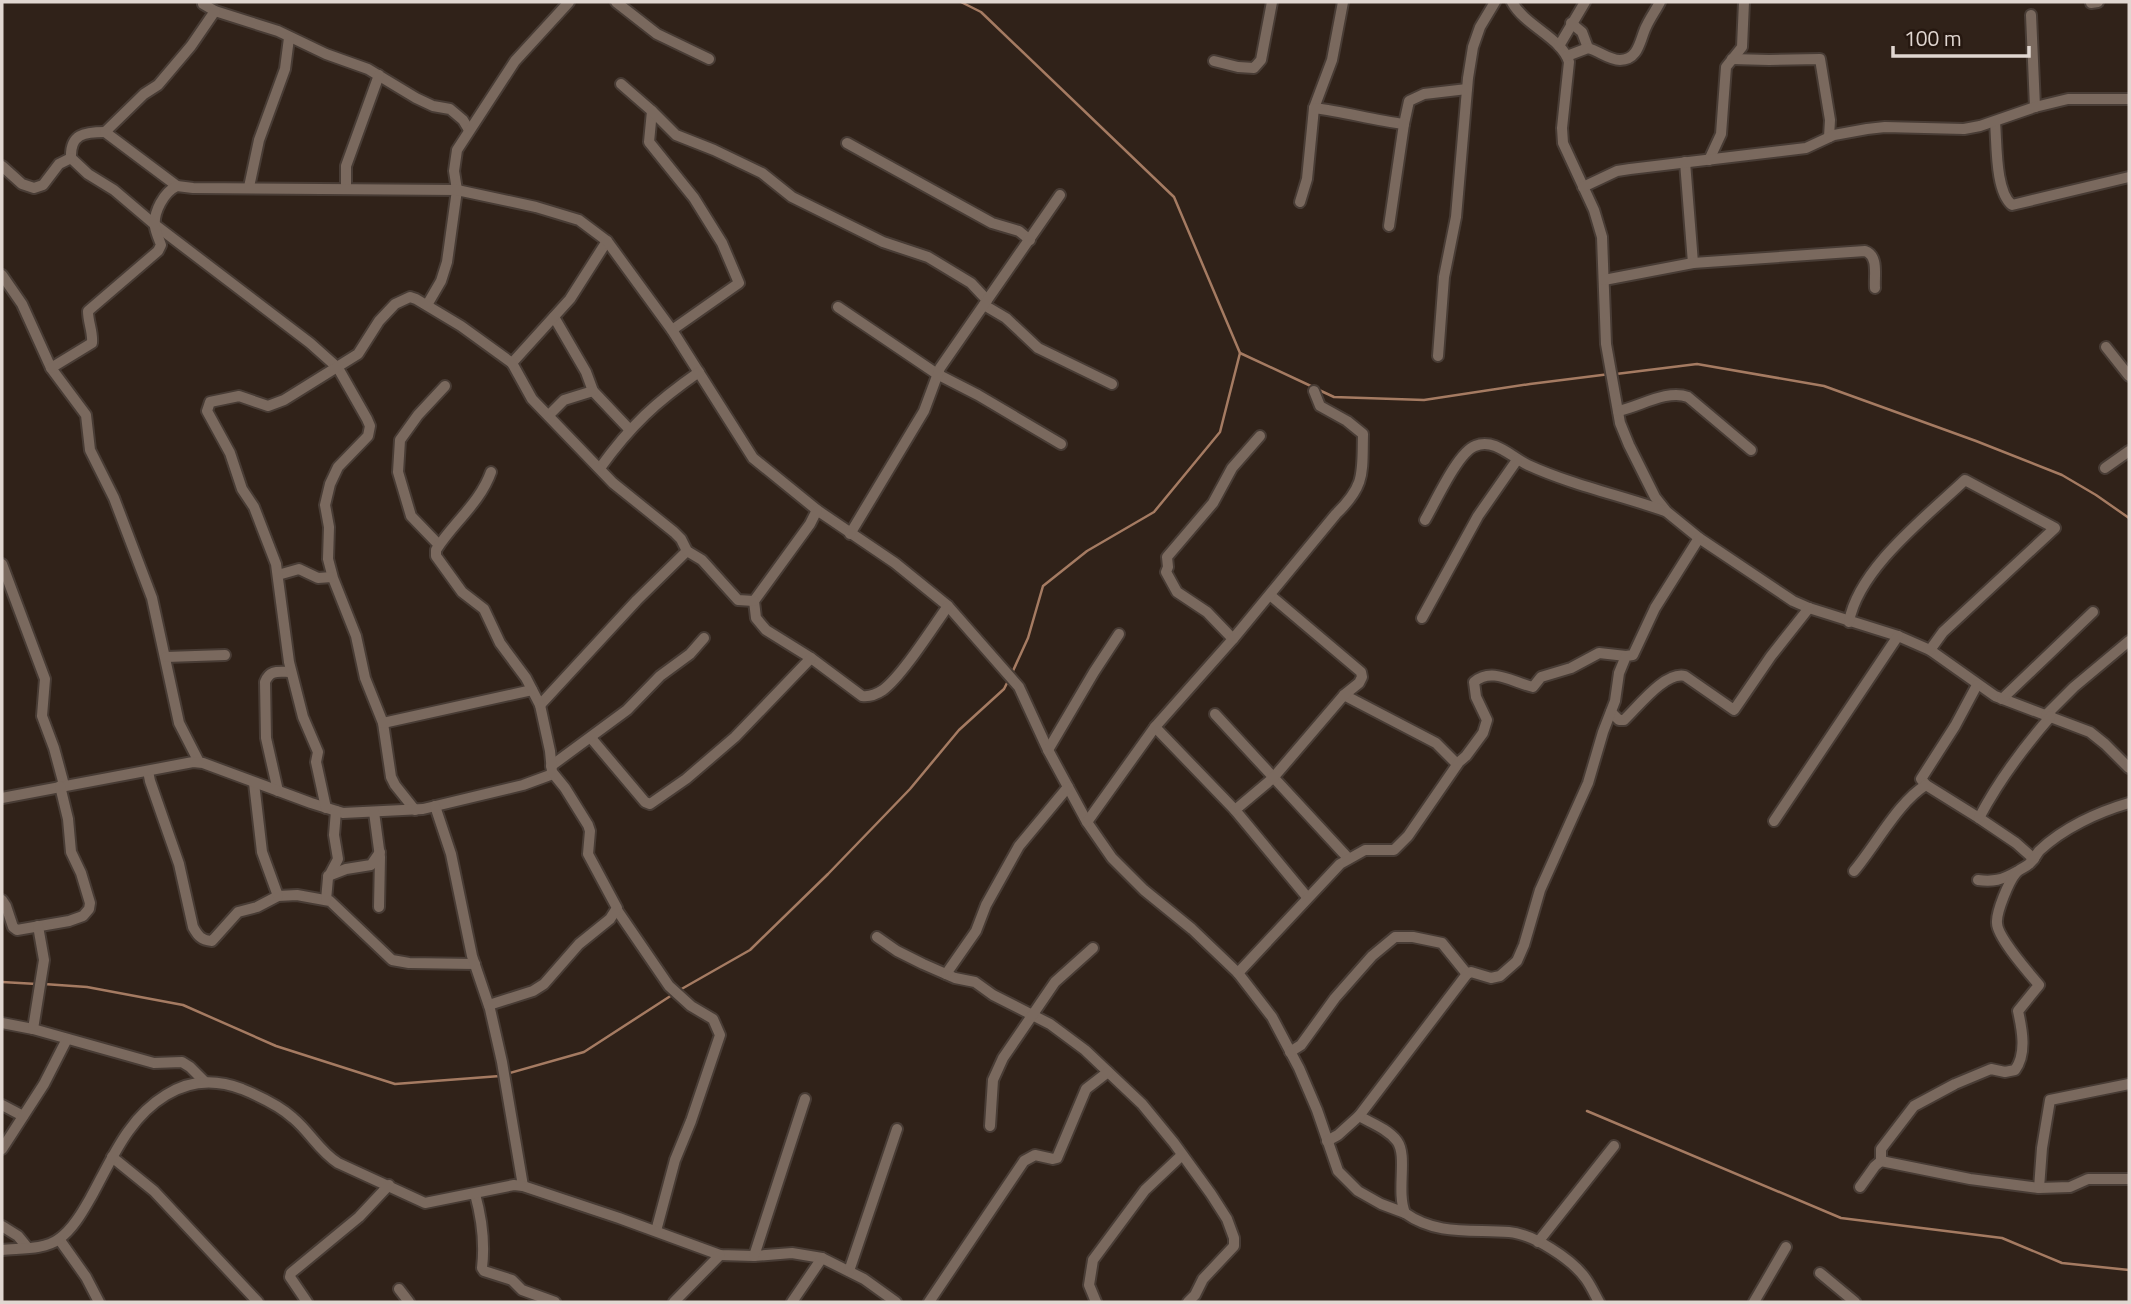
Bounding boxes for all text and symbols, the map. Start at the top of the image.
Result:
scale bar [1893,14,2030,58]
text: 100 m [1904,22,1961,54]

